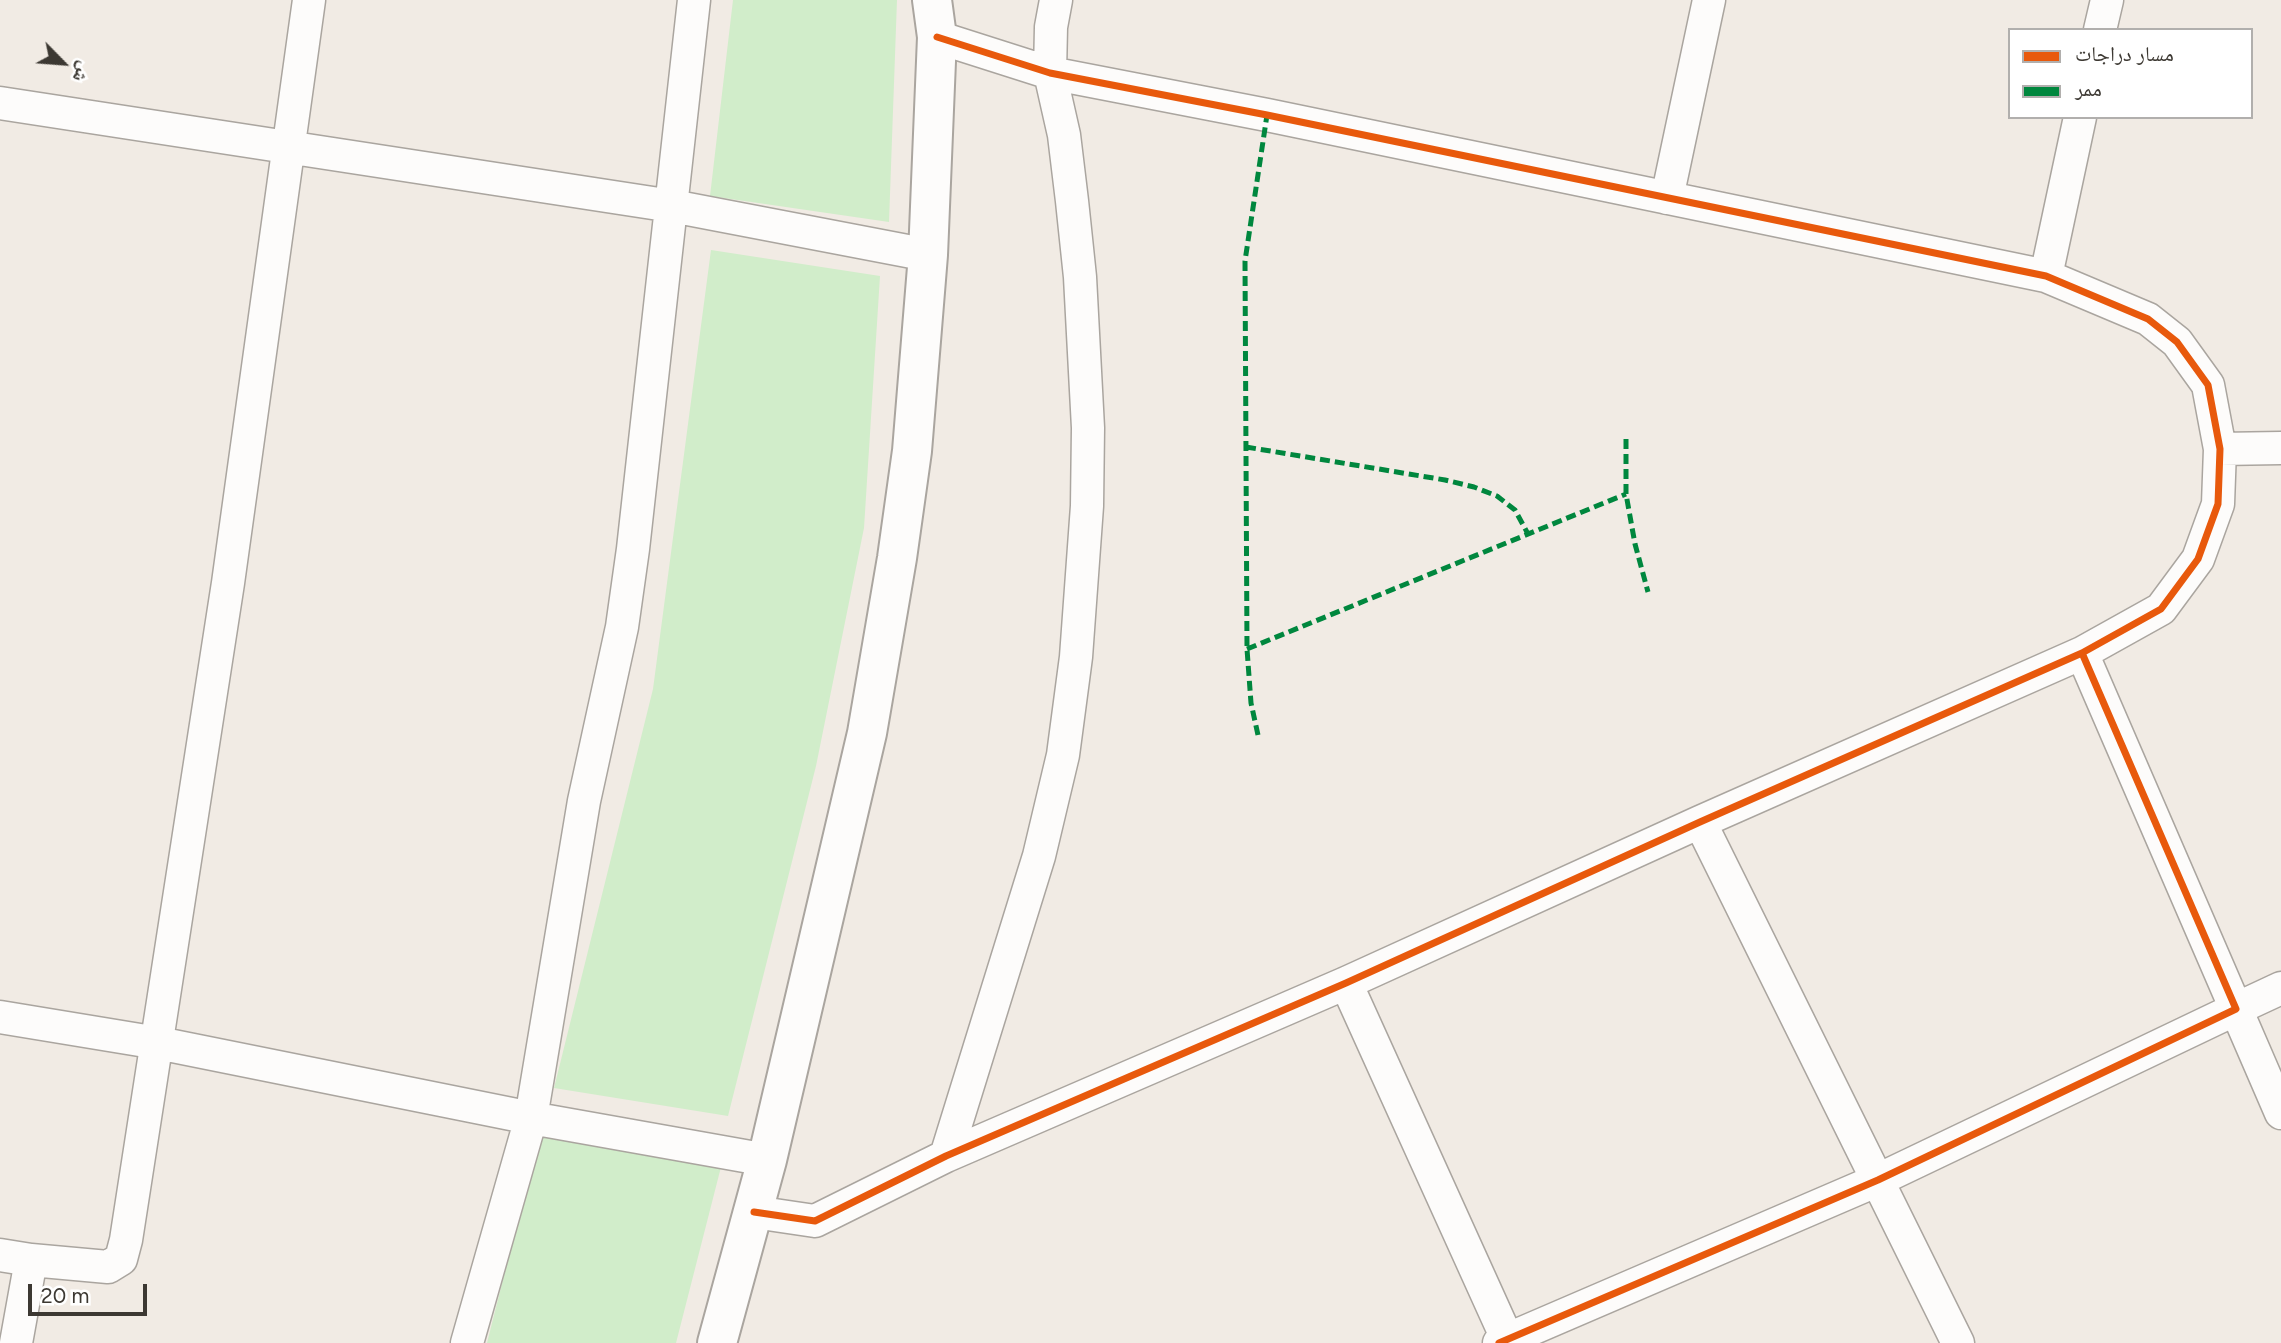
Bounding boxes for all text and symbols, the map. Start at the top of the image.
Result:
north arrow [28,28,98,98]
legend [2008,28,2253,119]
text: مسار دراجات [2075,41,2174,66]
text: ش [68,58,97,86]
text: ممر [2075,76,2102,101]
scale bar [32,1270,150,1314]
text: 20 m [41,1283,89,1308]

